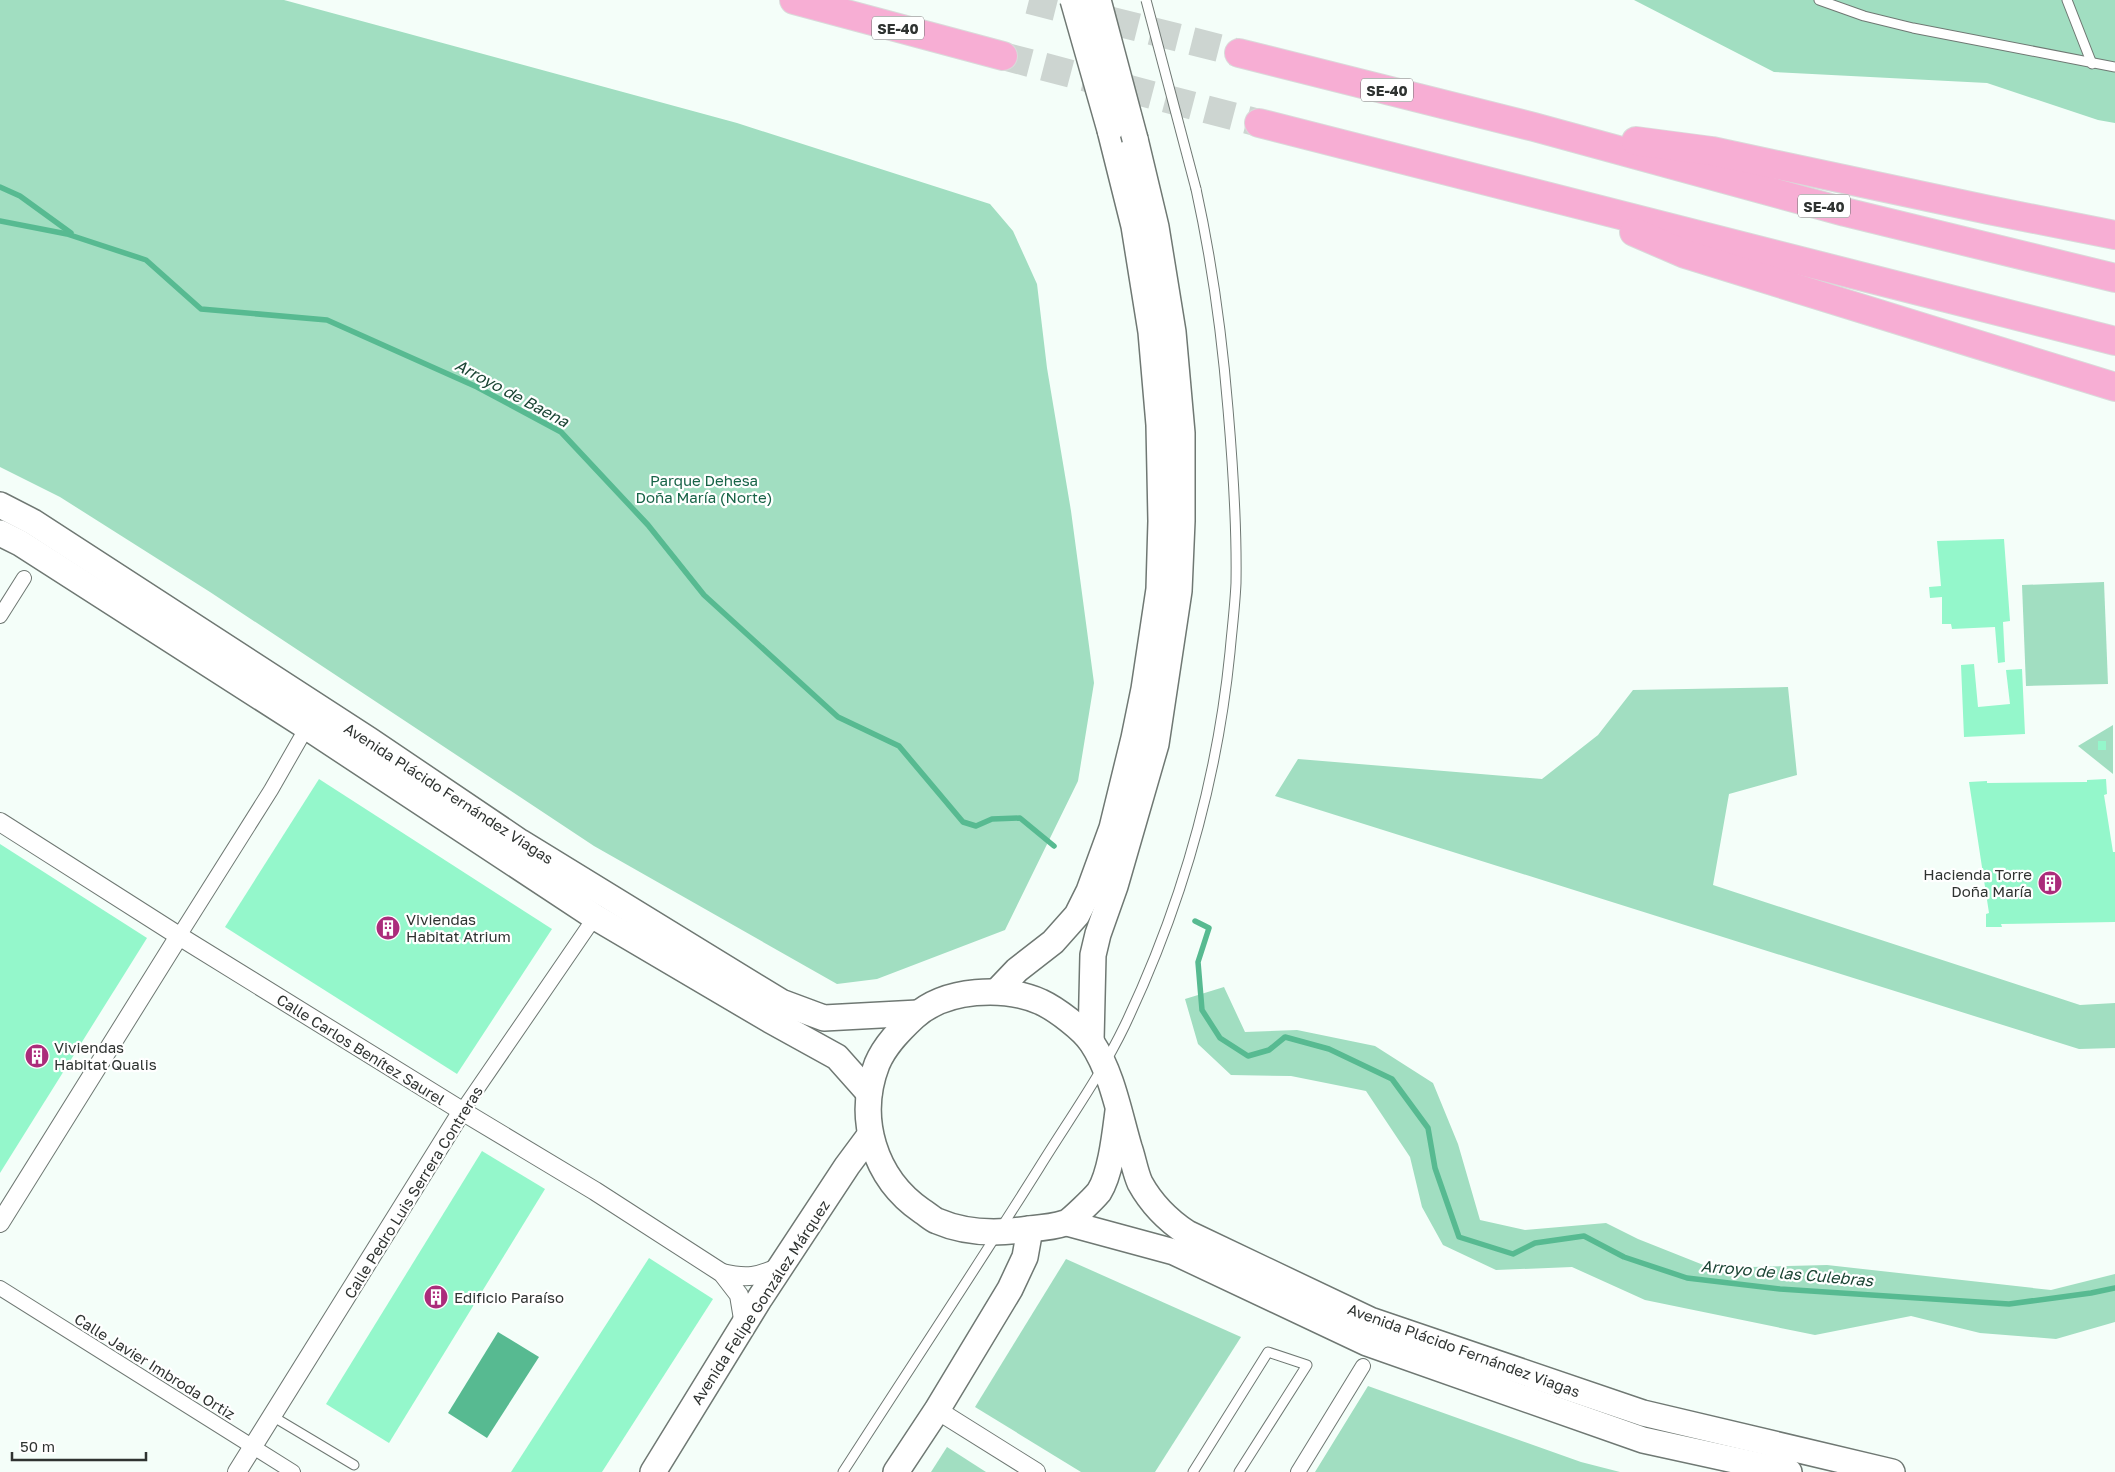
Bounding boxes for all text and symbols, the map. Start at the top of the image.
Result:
road number: SE-40 [872,16,924,40]
road number: SE-40 [1361,78,1413,102]
road number: SE-40 [1798,195,1850,218]
water label: Arroyo de Baena [452,355,573,432]
park label: Parque Dehesa Doña María (Norte) [635,471,773,506]
street label: Avenida Plácido Fernández Viagas [341,719,557,867]
place label: Hacienda Torre Doña María [1923,865,2032,900]
building icon: Hacienda Torre Doña María [2037,870,2063,896]
place label: Viviendas Habitat Atrium [406,910,511,945]
building icon: Viviendas Habitat Atrium [375,915,401,941]
street label: Calle Carlos Benítez Saurel [274,990,449,1108]
place label: Viviendas Habitat Qualis [54,1038,157,1073]
building icon: Viviendas Habitat Qualis [24,1043,50,1069]
street label: Calle Pedro Luis Serrera Contreras [340,1082,486,1301]
street label: Avenida Felipe González Márquez [687,1196,833,1408]
water label: Arroyo de las Culebras [1700,1256,1875,1291]
building icon: Edificio Paraíso [423,1284,449,1310]
place label: Edificio Paraíso [454,1288,564,1306]
street label: Avenida Plácido Fernández Viagas [1345,1300,1583,1400]
street label: Calle Javier Imbroda Ortiz [71,1309,239,1423]
scale bar [12,1430,146,1462]
text: 50 m [20,1437,55,1455]

